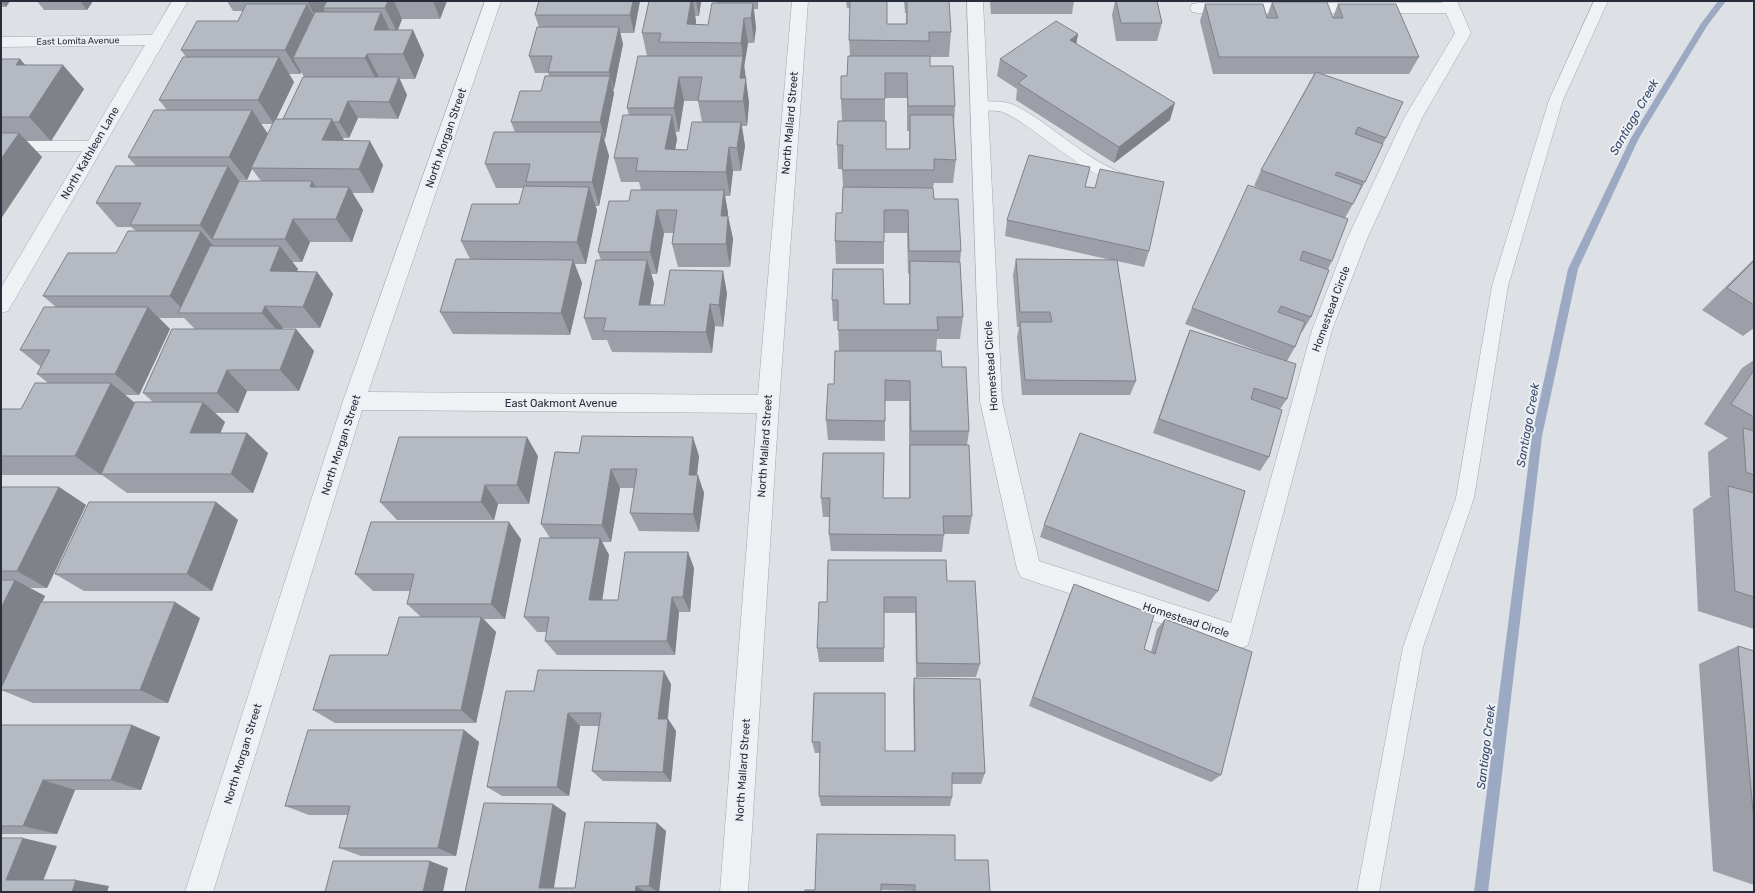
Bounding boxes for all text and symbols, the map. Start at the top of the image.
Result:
street label: East Lomita Avenue [36,35,120,47]
street label: North Mallard Street [779,70,801,175]
water label: Santiago Creek [1607,76,1662,157]
street label: North Morgan Street [423,86,469,190]
street label: North Kathleen Lane [58,104,122,202]
street label: Homestead Circle [1309,264,1353,354]
street label: Homestead Circle [981,320,1001,412]
water label: Santiago Creek [1514,381,1542,468]
street label: North Morgan Street [319,393,364,497]
street label: North Mallard Street [755,393,775,498]
street label: East Oakmont Avenue [505,397,617,410]
street label: Homestead Circle [1141,600,1231,640]
street label: North Morgan Street [221,701,265,806]
water label: Santiago Creek [1474,703,1498,790]
street label: North Mallard Street [733,717,753,822]

